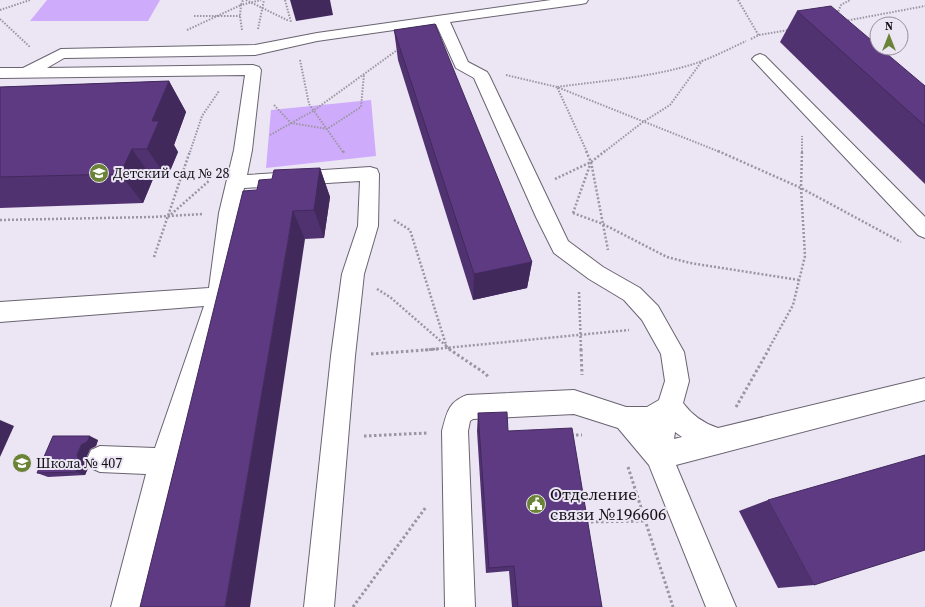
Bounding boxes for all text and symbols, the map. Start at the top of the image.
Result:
north arrow [869,16,909,56]
text: N [885,19,893,34]
school or university icon: Детский сад № 28 [88,162,110,184]
place label: Детский сад № 28 [113,163,230,183]
school or university icon: Школа № 407 [11,452,33,474]
place label: Школа № 407 [36,453,122,473]
place label: Отделение связи №196606 [550,482,667,526]
public building icon: Отделение связи №196606 [525,493,547,515]

